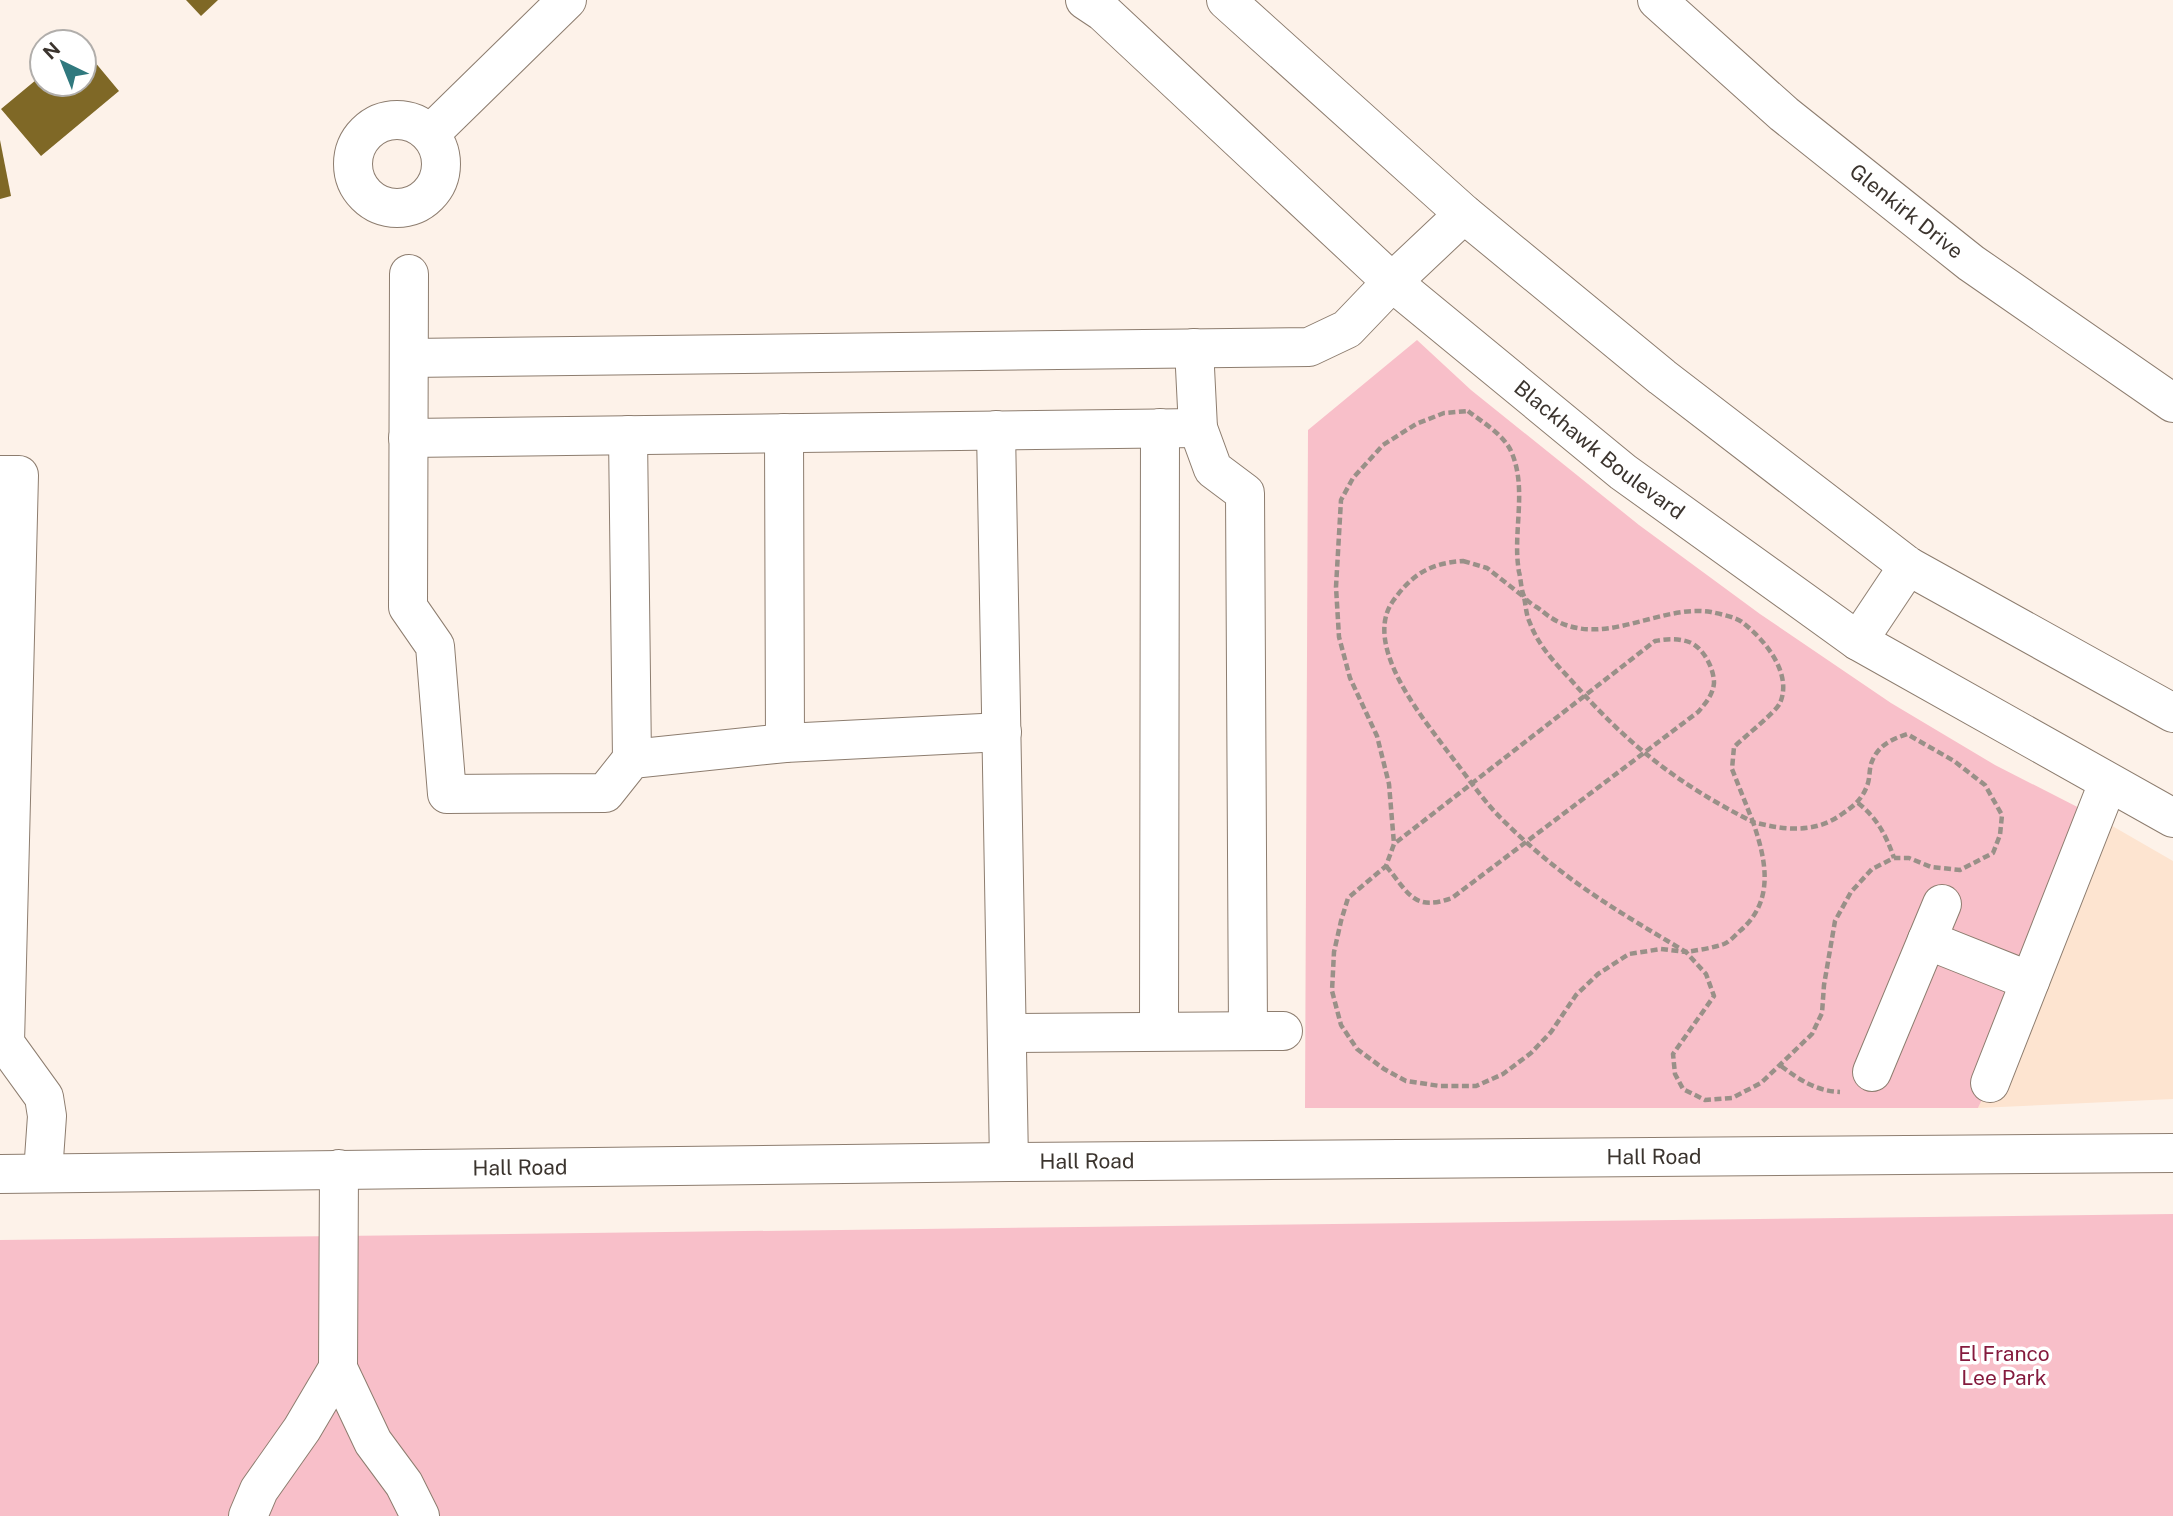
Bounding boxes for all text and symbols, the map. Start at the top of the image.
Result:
north arrow [28,28,98,98]
text: N [38,37,64,64]
street label: Glenkirk Drive [1845,158,1968,264]
street label: Blackhawk Boulevard [1509,375,1690,524]
street label: Hall Road [1606,1144,1701,1169]
street label: Hall Road [1039,1148,1135,1174]
street label: Hall Road [472,1154,568,1180]
park label: El Franco Lee Park [1958,1341,2050,1390]

